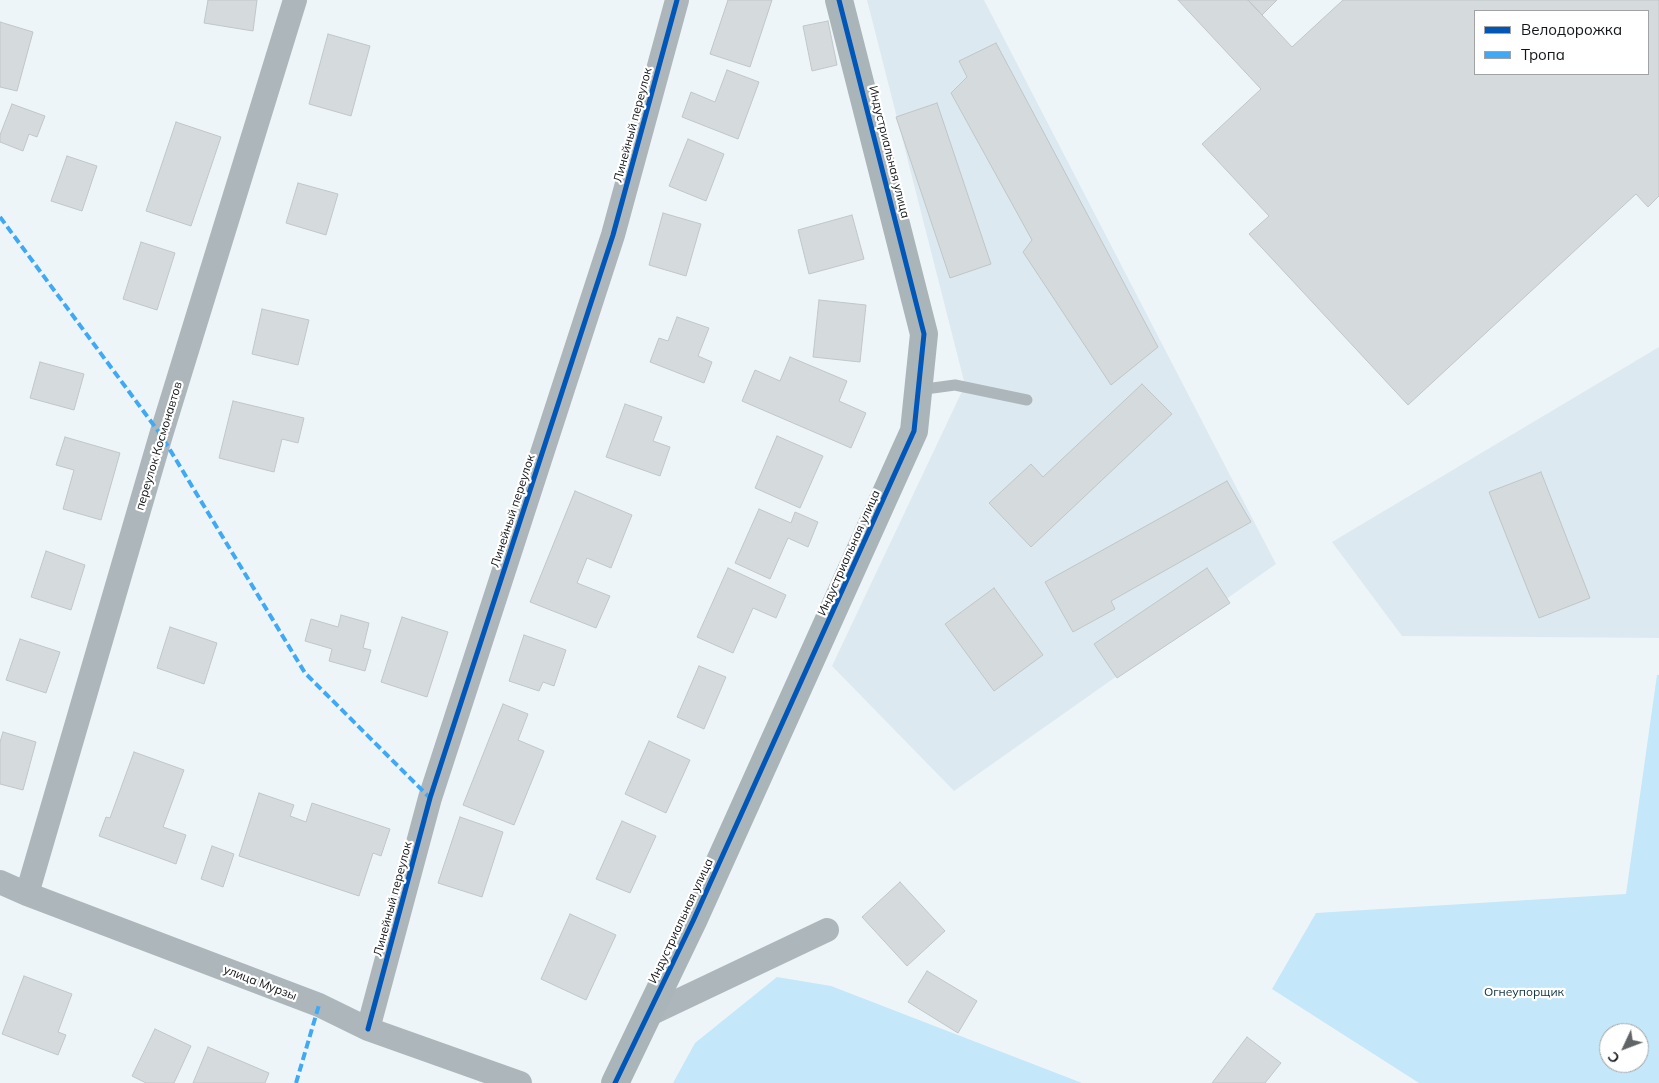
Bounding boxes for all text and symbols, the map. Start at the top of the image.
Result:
legend [1474,10,1649,75]
text: Велодорожка [1521,20,1622,39]
text: Тропа [1521,45,1565,64]
street label: Линейный переулок [611,66,655,184]
street label: Индустриальная улица [866,84,912,220]
street label: переулок Космонавтов [133,380,185,512]
street label: Линейный переулок [488,453,538,569]
street label: Индустриальная улица [815,488,883,618]
street label: Линейный переулок [371,840,415,958]
street label: Индустриальная улица [646,856,716,986]
street label: улица Мурзы [221,962,299,1004]
park label: Огнеупорщик [1484,985,1564,999]
north arrow [1599,1023,1649,1073]
text: С [1604,1048,1624,1067]

